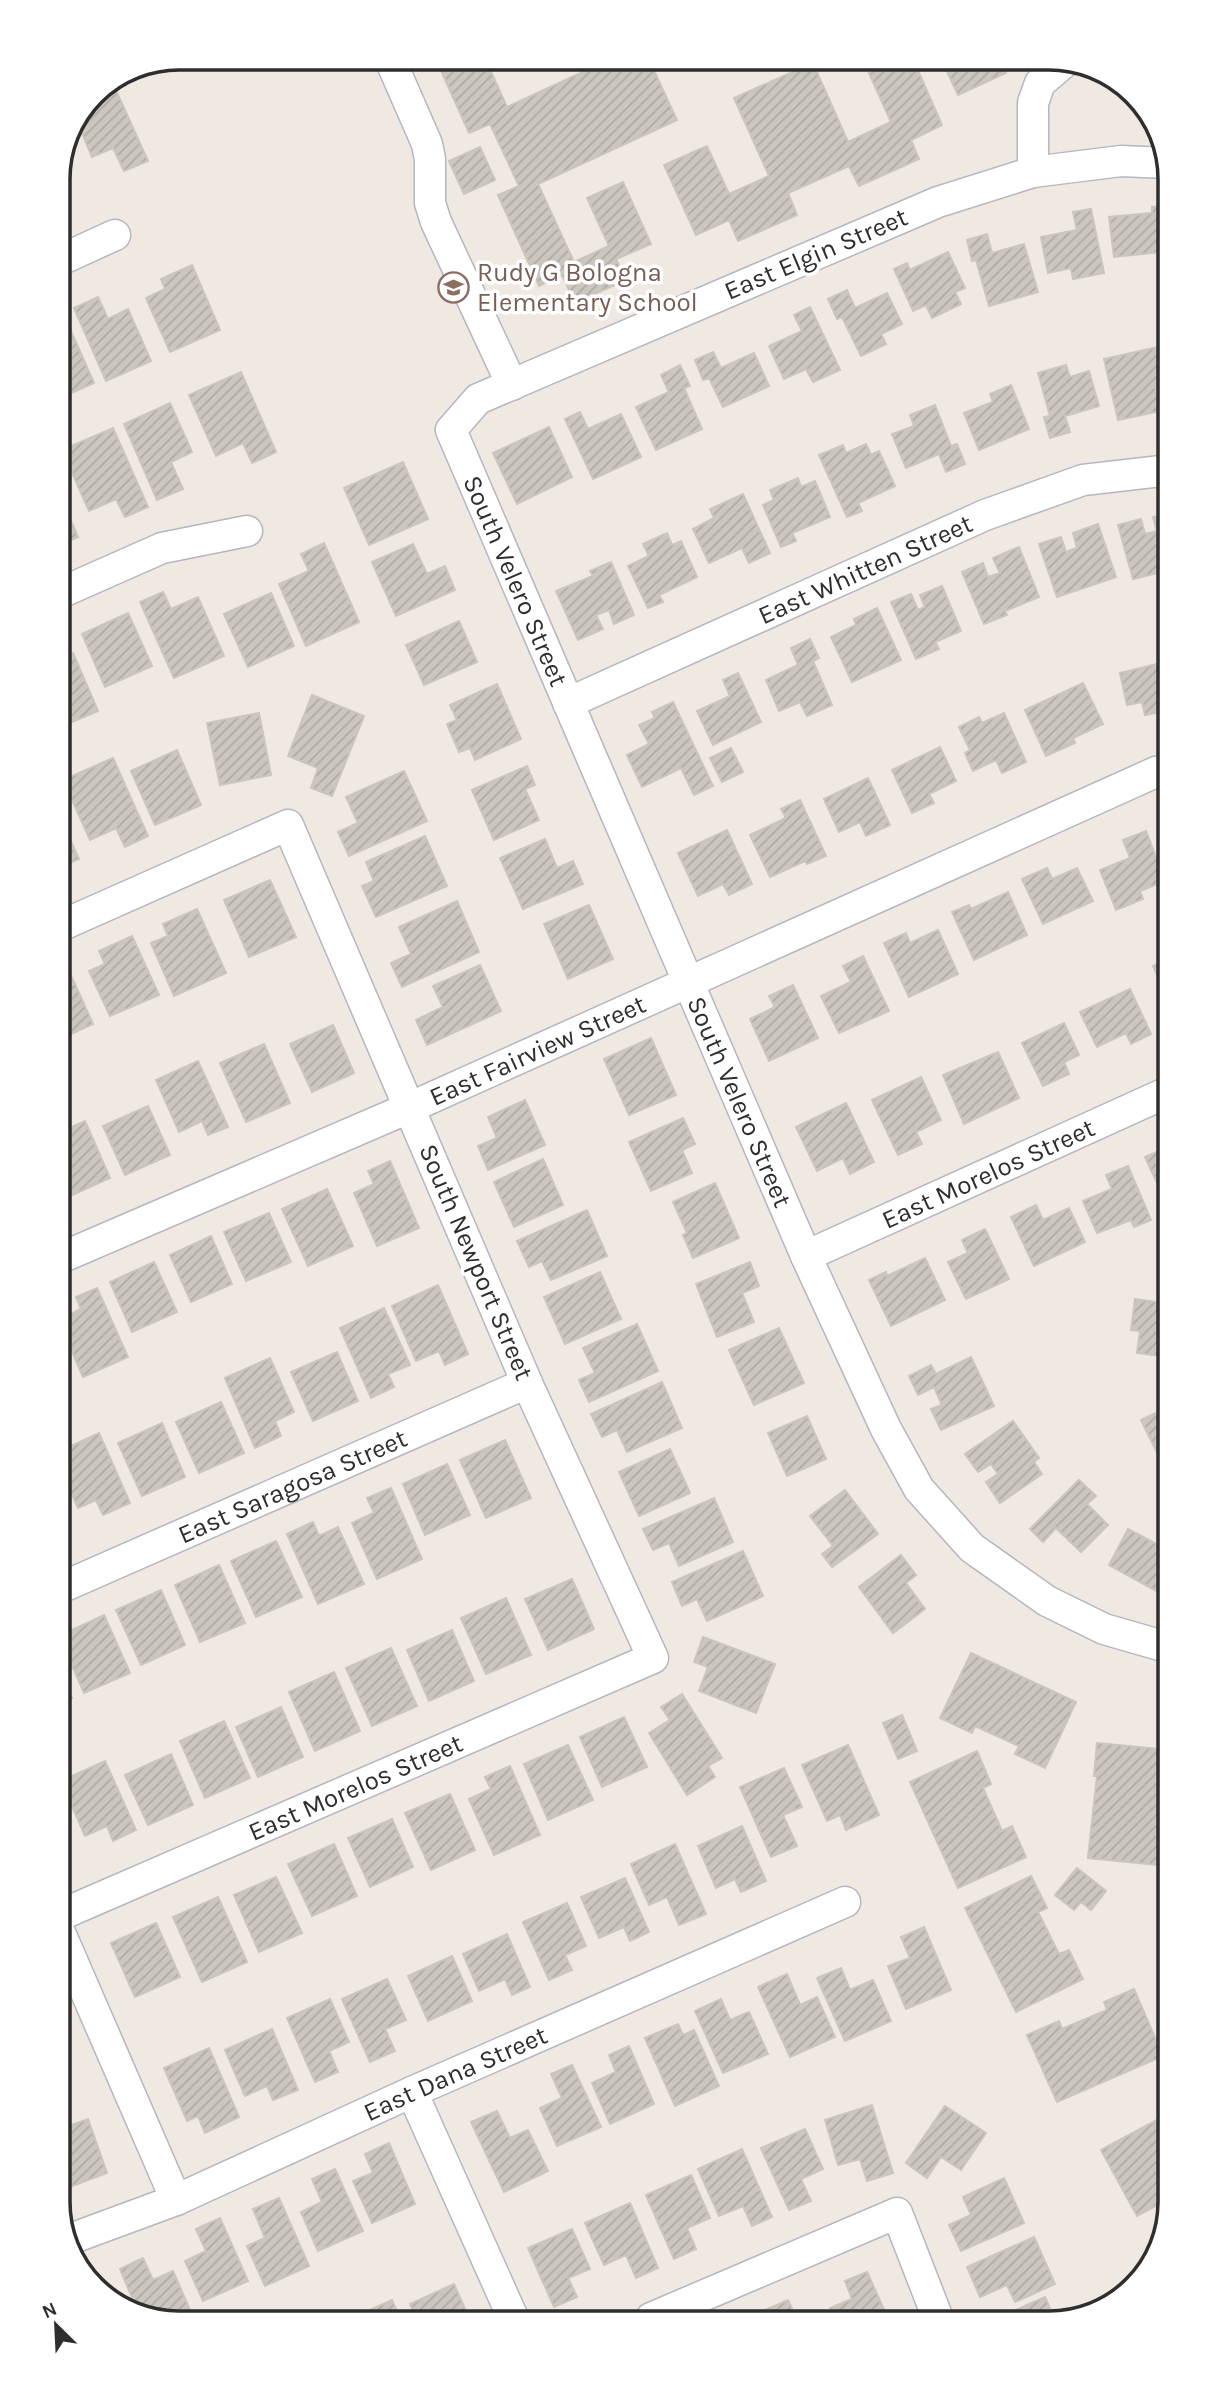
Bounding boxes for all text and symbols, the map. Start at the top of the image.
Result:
street label: East Elgin Street [720,201,913,307]
place label: Rudy G Bologna Elementary School [477,257,698,318]
school or university icon: Rudy G Bologna Elementary School [437,270,471,304]
street label: South Velero Street [457,471,575,691]
street label: East Whitten Street [753,507,977,631]
street label: East Fairview Street [425,988,651,1112]
street label: South Velero Street [681,992,799,1212]
street label: East Morelos Street [877,1112,1100,1235]
street label: South Newport Street [412,1139,540,1385]
street label: East Saragosa Street [173,1422,412,1550]
street label: East Morelos Street [243,1727,467,1847]
street label: East Dana Street [359,2019,552,2128]
north arrow [21,2290,91,2360]
text: N [39,2298,60,2323]

